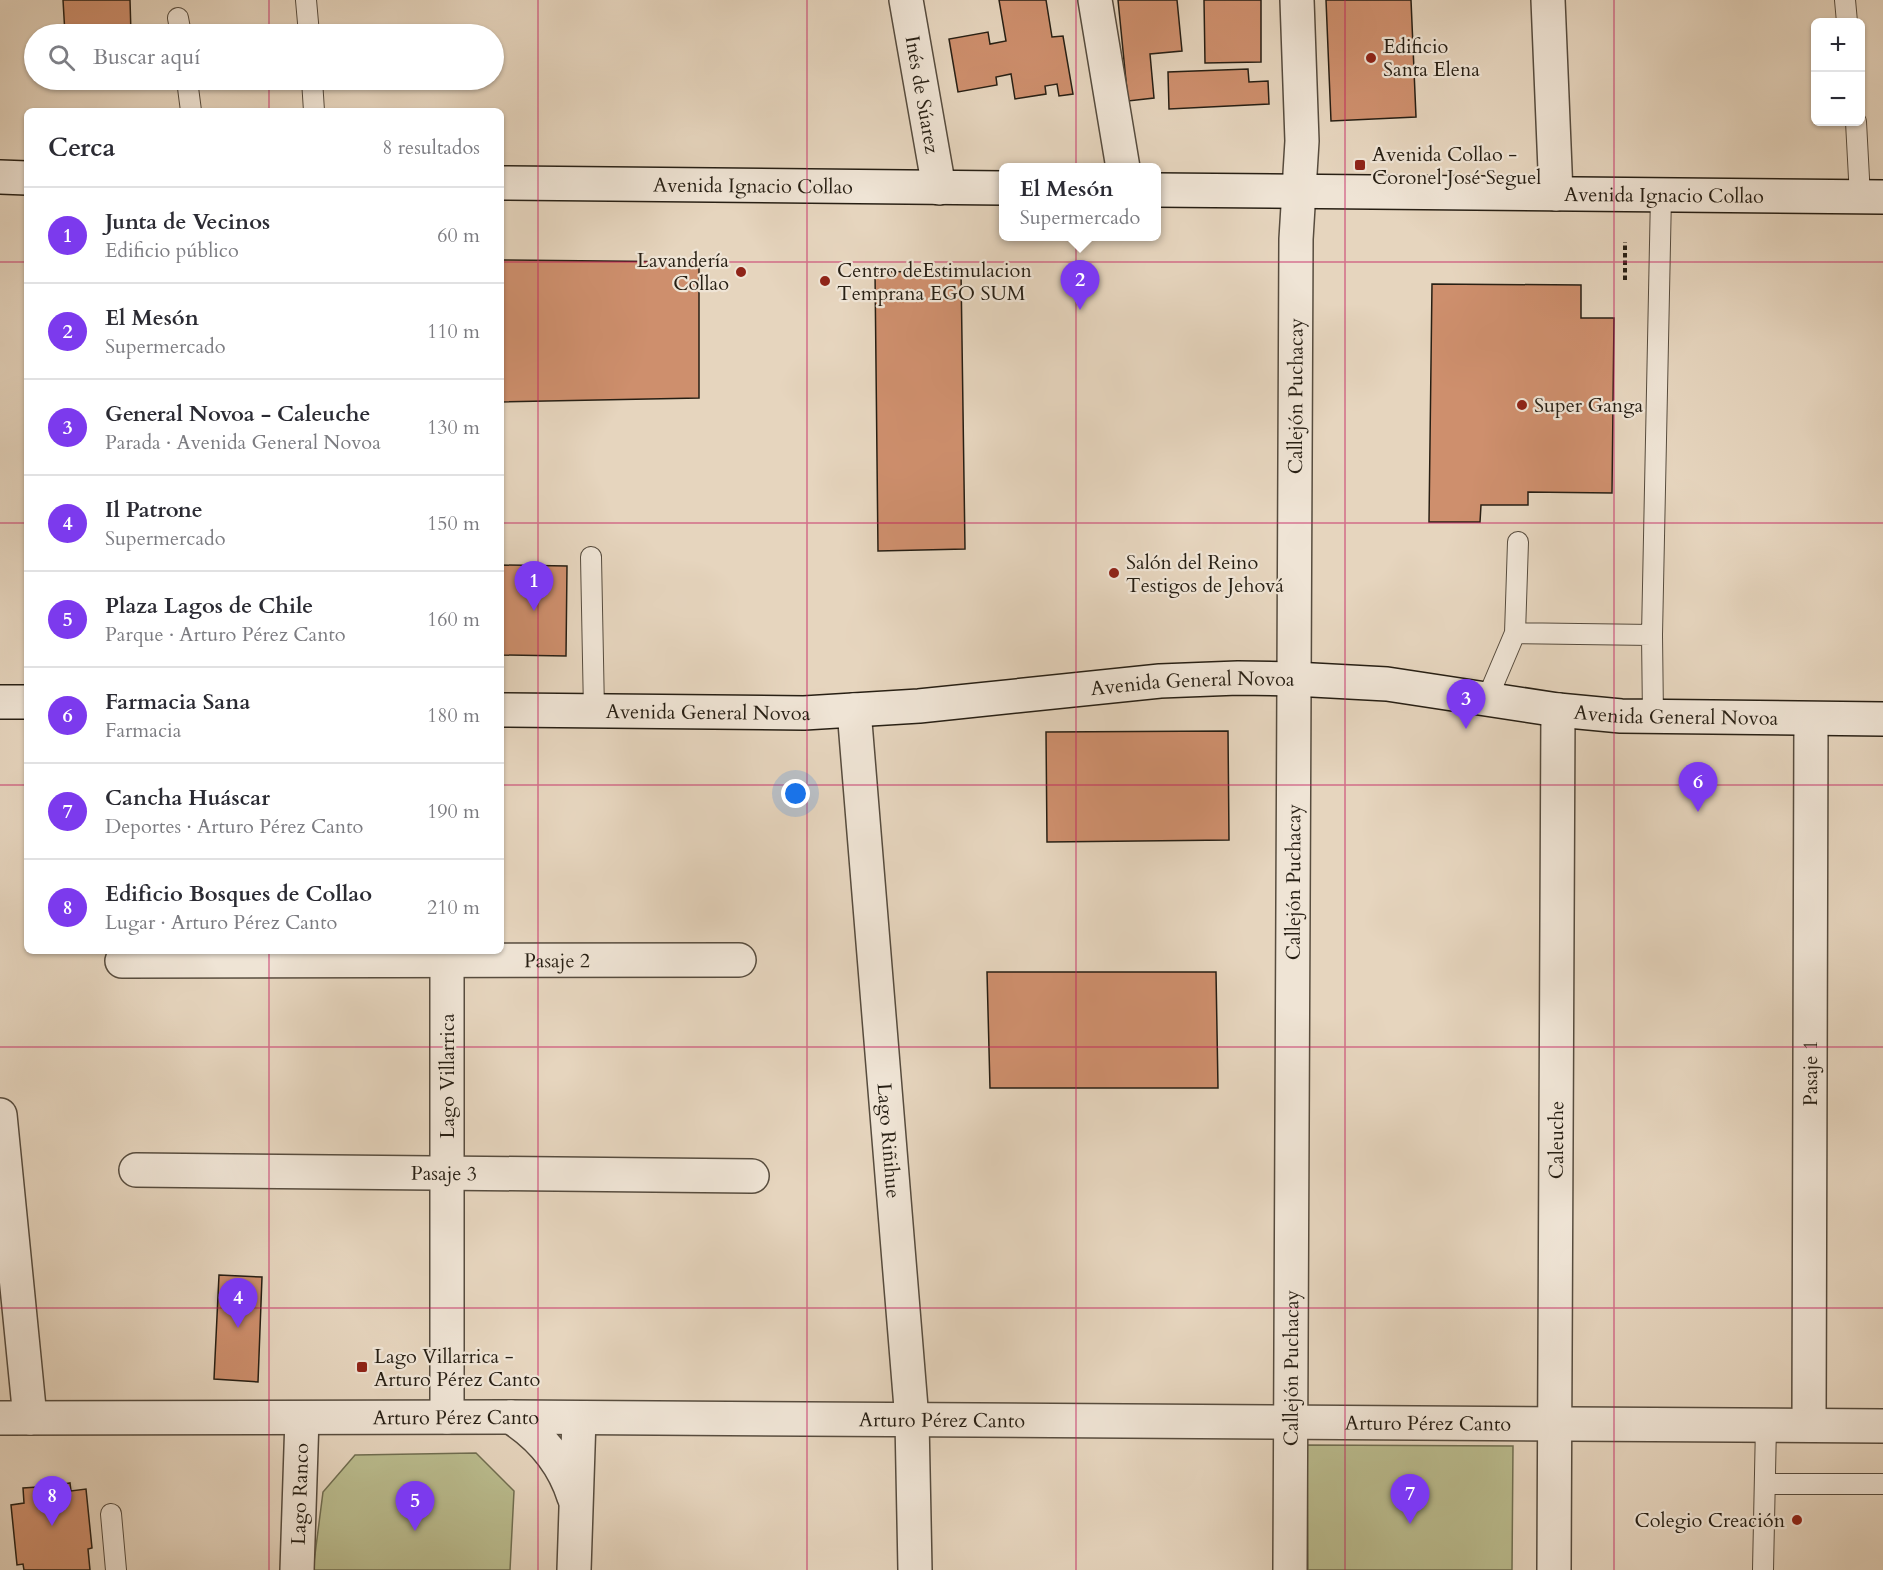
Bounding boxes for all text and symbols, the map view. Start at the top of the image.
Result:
map controls [1811,18,1865,126]
button: + [1811,18,1865,72]
search box [24,24,504,90]
street label: Inés de Súarez [898,33,946,156]
place label: Edificio Santa Elena [1383,33,1480,83]
icon: search [45,41,78,74]
text: Buscar aquí [93,42,200,72]
marker: Edificio Santa Elena [1364,51,1378,65]
button: − [1811,72,1865,126]
text: Cerca [48,130,115,165]
text: 8 resultados [382,134,480,161]
place label: Avenida Collao - Coronel José Seguel [1372,141,1541,191]
marker: Avenida Collao - Coronel José Seguel [1353,158,1367,172]
popup [999,163,1161,241]
street label: Avenida Ignacio Collao [653,172,853,200]
text: El Mesón [1020,174,1114,204]
street label: Avenida Ignacio Collao [1564,181,1764,210]
text: Supermercado [1020,204,1140,231]
text: Junta de Vecinos [105,207,270,237]
text: 1 [62,222,73,249]
text: 60 m [437,222,480,249]
text: Edificio público [105,237,239,264]
place label: Lavandería Collao [637,247,729,297]
place label: Centro deEstimulacion Temprana EGO SUM [837,257,1032,307]
pin: 2 [1060,260,1100,310]
marker: Lavandería Collao [734,265,748,279]
marker: Centro deEstimulacion Temprana EGO SUM [818,274,832,288]
text: El Mesón [105,303,199,333]
street label: Callejón Puchacay [1282,317,1310,474]
text: 2 [62,318,73,345]
text: 110 m [427,318,480,345]
text: Supermercado [105,333,226,360]
place label: Super Ganga [1534,392,1643,419]
marker: Super Ganga [1515,398,1529,412]
text: General Novoa - Caleuche [105,399,370,429]
text: 3 [62,414,73,441]
text: 130 m [427,414,480,441]
text: Parada · Avenida General Novoa [105,429,381,456]
text: Il Patrone [105,495,203,525]
text: 4 [62,510,73,537]
text: 150 m [427,510,480,537]
text: Supermercado [105,525,226,552]
place label: Salón del Reino Testigos de Jehová [1126,549,1284,599]
pin: 1 [514,562,554,611]
marker: Salón del Reino Testigos de Jehová [1107,566,1121,580]
text: Plaza Lagos de Chile [105,591,313,621]
text: 5 [62,606,73,633]
text: 160 m [427,606,480,633]
text: Parque · Arturo Pérez Canto [105,621,346,648]
street label: Avenida General Novoa [1089,665,1295,702]
pin: 3 [1446,680,1486,729]
text: Farmacia Sana [105,687,250,717]
street label: Avenida General Novoa [606,698,811,727]
street label: Avenida General Novoa [1573,699,1779,732]
text: 6 [62,702,73,729]
text: 180 m [427,702,480,729]
text: Farmacia [105,717,181,744]
pin: 6 [1678,762,1718,812]
your location [781,779,810,808]
text: Cancha Huáscar [105,783,270,813]
text: 7 [62,798,73,825]
text: 190 m [427,798,480,825]
street label: Callejón Puchacay [1280,803,1307,960]
text: Deportes · Arturo Pérez Canto [105,813,363,840]
text: Edificio Bosques de Collao [105,879,372,909]
text: 8 [62,894,73,921]
text: 210 m [427,894,480,921]
text: Lugar · Arturo Pérez Canto [105,909,337,936]
street label: Pasaje 2 [524,947,590,974]
street label: Lago Villarrica [434,1013,461,1139]
street label: Pasaje 1 [1797,1040,1824,1106]
street label: Lago Riñihue [871,1082,907,1199]
street label: Caleuche [1543,1101,1570,1179]
street label: Pasaje 3 [411,1160,477,1187]
pin: 4 [218,1278,258,1328]
street label: Callejón Puchacay [1278,1289,1305,1446]
place label: Lago Villarrica - Arturo Pérez Canto [374,1343,541,1393]
marker: Lago Villarrica - Arturo Pérez Canto [355,1360,369,1374]
street label: Arturo Pérez Canto [373,1404,539,1431]
street label: Arturo Pérez Canto [859,1406,1025,1434]
street label: Arturo Pérez Canto [1345,1409,1511,1438]
street label: Lago Ranco [285,1442,315,1545]
pin: 7 [1390,1474,1430,1524]
pin: 8 [32,1476,72,1526]
pin: 5 [396,1482,434,1531]
place label: Colegio Creación [1634,1507,1786,1534]
marker: Colegio Creación [1790,1513,1804,1527]

